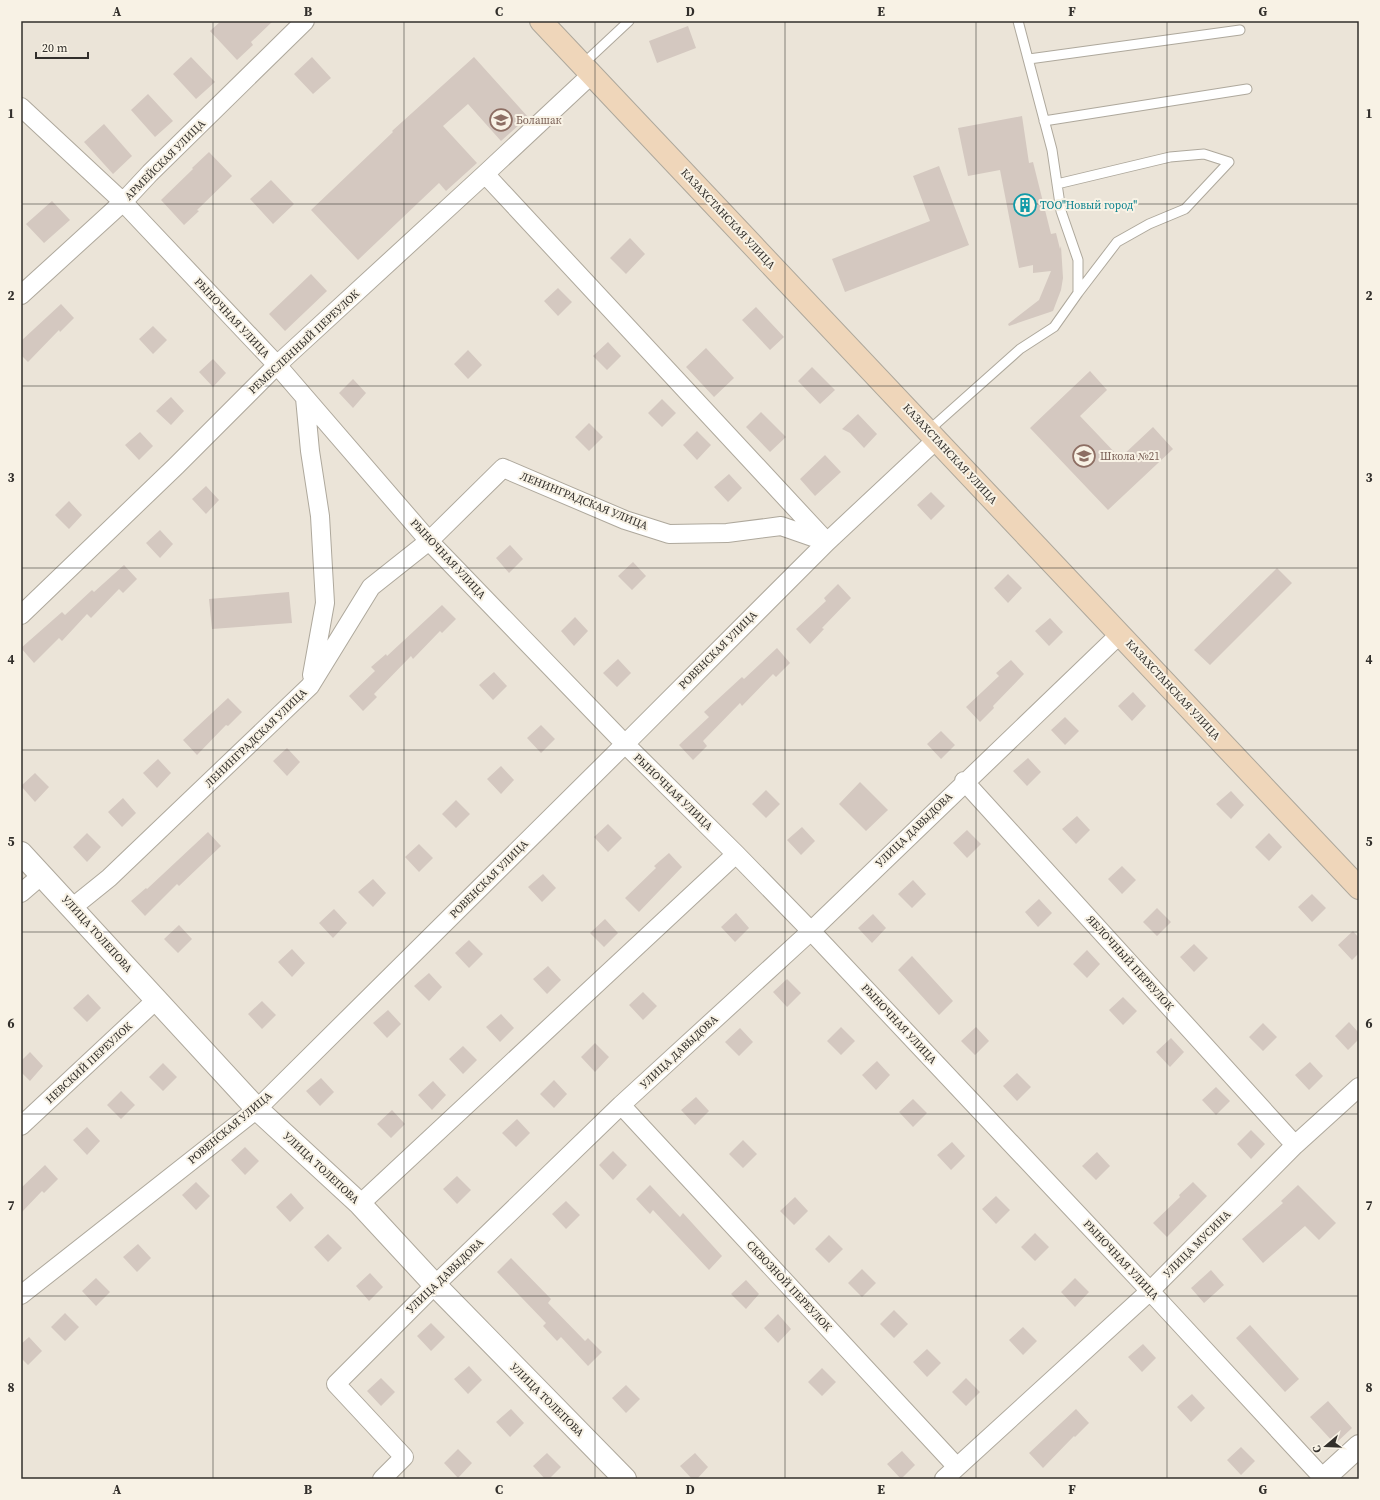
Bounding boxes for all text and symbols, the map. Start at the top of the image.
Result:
text: A [113,3,122,20]
text: B [304,3,313,20]
text: C [495,3,503,20]
text: D [685,3,695,20]
text: E [877,3,885,20]
text: F [1068,3,1076,20]
text: G [1259,3,1268,20]
scale bar [36,34,88,60]
text: 20 m [42,40,68,56]
text: 1 [7,105,15,122]
text: 1 [1365,105,1373,122]
school or university icon: Болашак [488,107,514,133]
place label: Болашак [516,113,562,128]
street label: АРМЕЙСКАЯ УЛИЦА [121,116,209,204]
street label: КАЗАХСТАНСКАЯ УЛИЦА [677,165,779,273]
building icon: ТОО"Новый город" [1012,192,1038,218]
place label: ТОО"Новый город" [1040,198,1137,213]
street label: РЫНОЧНАЯ УЛИЦА [191,275,274,362]
street label: РЕМЕСЛЕННЫЙ ПЕРЕУЛОК [245,286,363,397]
text: 2 [7,287,15,304]
text: 2 [1365,287,1373,304]
street label: КАЗАХСТАНСКАЯ УЛИЦА [899,400,1001,508]
school or university icon: Школа №21 [1071,443,1097,469]
place label: Школа №21 [1100,449,1160,464]
street label: ЛЕНИНГРАДСКАЯ УЛИЦА [518,468,651,534]
text: 3 [7,469,15,486]
text: 3 [1365,469,1373,486]
street label: РЫНОЧНАЯ УЛИЦА [407,516,490,603]
street label: РОВЕНСКАЯ УЛИЦА [675,607,761,693]
street label: КАЗАХСТАНСКАЯ УЛИЦА [1122,636,1224,744]
text: 4 [7,651,15,668]
text: 4 [1365,651,1373,668]
street label: ЛЕНИНГРАДСКАЯ УЛИЦА [202,685,311,791]
street label: РЫНОЧНАЯ УЛИЦА [630,750,716,834]
street label: УЛИЦА ДАВЫДОВА [872,789,956,871]
text: 5 [7,833,15,850]
text: 5 [1365,833,1373,850]
street label: РОВЕНСКАЯ УЛИЦА [446,836,532,922]
street label: УЛИЦА ТОЛЕПОВА [58,892,136,976]
street label: ЯБЛОЧНЫЙ ПЕРЕУЛОК [1083,912,1177,1014]
street label: РЫНОЧНАЯ УЛИЦА [858,981,941,1068]
street label: УЛИЦА ДАВЫДОВА [637,1011,722,1092]
text: 6 [7,1015,15,1032]
text: 6 [1365,1015,1373,1032]
street label: НЕВСКИЙ ПЕРЕУЛОК [43,1018,136,1107]
street label: РОВЕНСКАЯ УЛИЦА [185,1088,276,1168]
street label: УЛИЦА ТОЛЕПОВА [280,1129,363,1208]
text: 7 [7,1197,15,1214]
text: 7 [1365,1197,1373,1214]
street label: УЛИЦА МУСИНА [1160,1206,1235,1281]
street label: РЫНОЧНАЯ УЛИЦА [1080,1217,1163,1304]
street label: УЛИЦА ДАВЫДОВА [403,1235,487,1317]
street label: СКВОЗНОЙ ПЕРЕУЛОК [743,1238,835,1335]
street label: УЛИЦА ТОЛЕПОВА [507,1360,588,1441]
text: 8 [7,1379,15,1396]
text: 8 [1365,1379,1373,1396]
north arrow [1306,1426,1346,1466]
text: С [1309,1443,1325,1455]
text: A [113,1481,122,1498]
text: B [304,1481,313,1498]
text: C [495,1481,503,1498]
text: D [685,1481,695,1498]
text: E [877,1481,885,1498]
text: F [1068,1481,1076,1498]
text: G [1259,1481,1268,1498]

